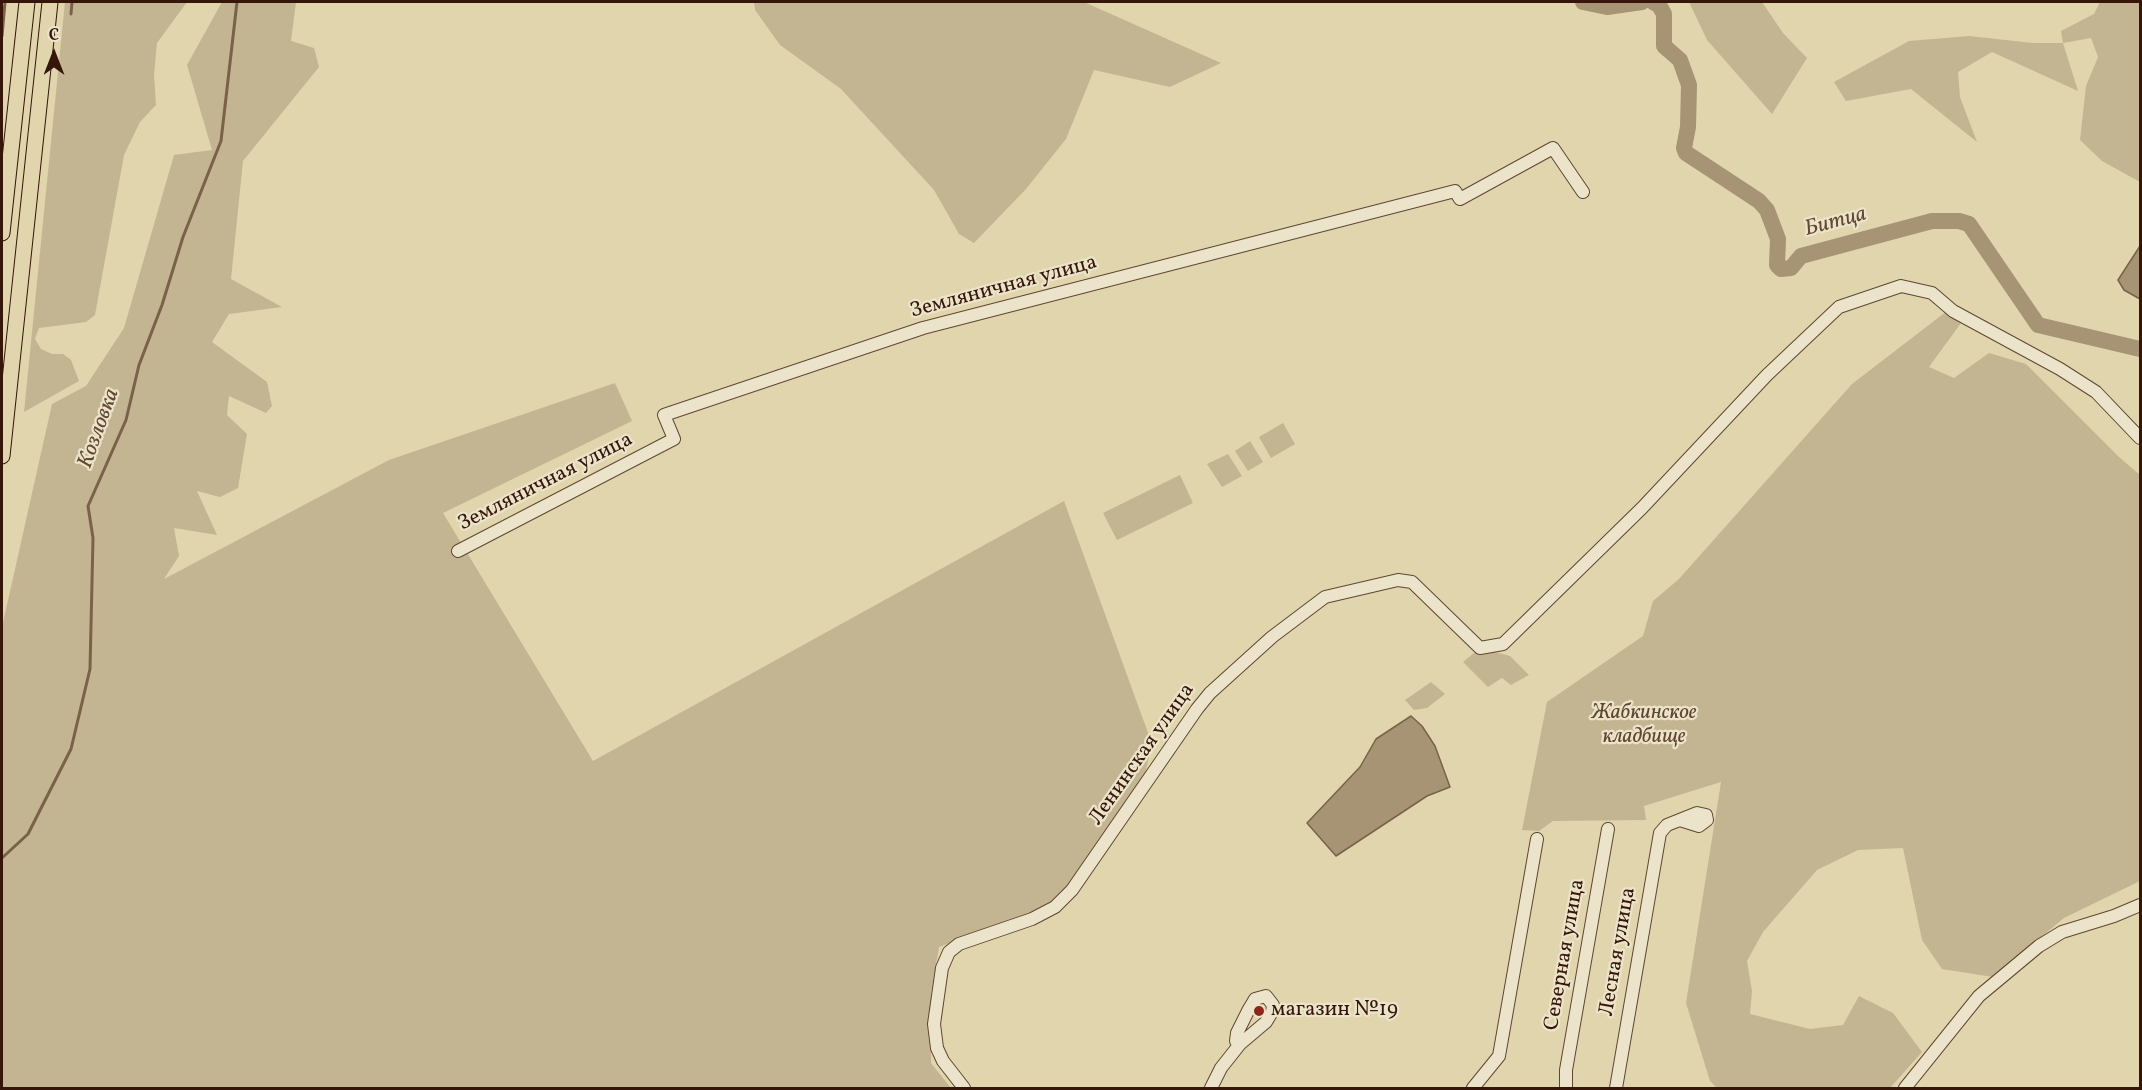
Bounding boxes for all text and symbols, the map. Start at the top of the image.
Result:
north arrow [24,24,84,84]
text: С [49,25,59,47]
water label: Битца [1802,202,1870,244]
street label: Земляничная улица [908,251,1100,325]
water label: Козловка [73,386,127,472]
street label: Земляничная улица [455,428,637,538]
street label: Ленинская улица [1085,679,1201,831]
park label: Жабкинское кладбище [1592,701,1696,751]
street label: Северная улица [1540,877,1592,1033]
street label: Лесная улица [1595,886,1643,1018]
place label: магазин №19 [1271,998,1398,1024]
marker: магазин №19 [1252,1004,1266,1018]

